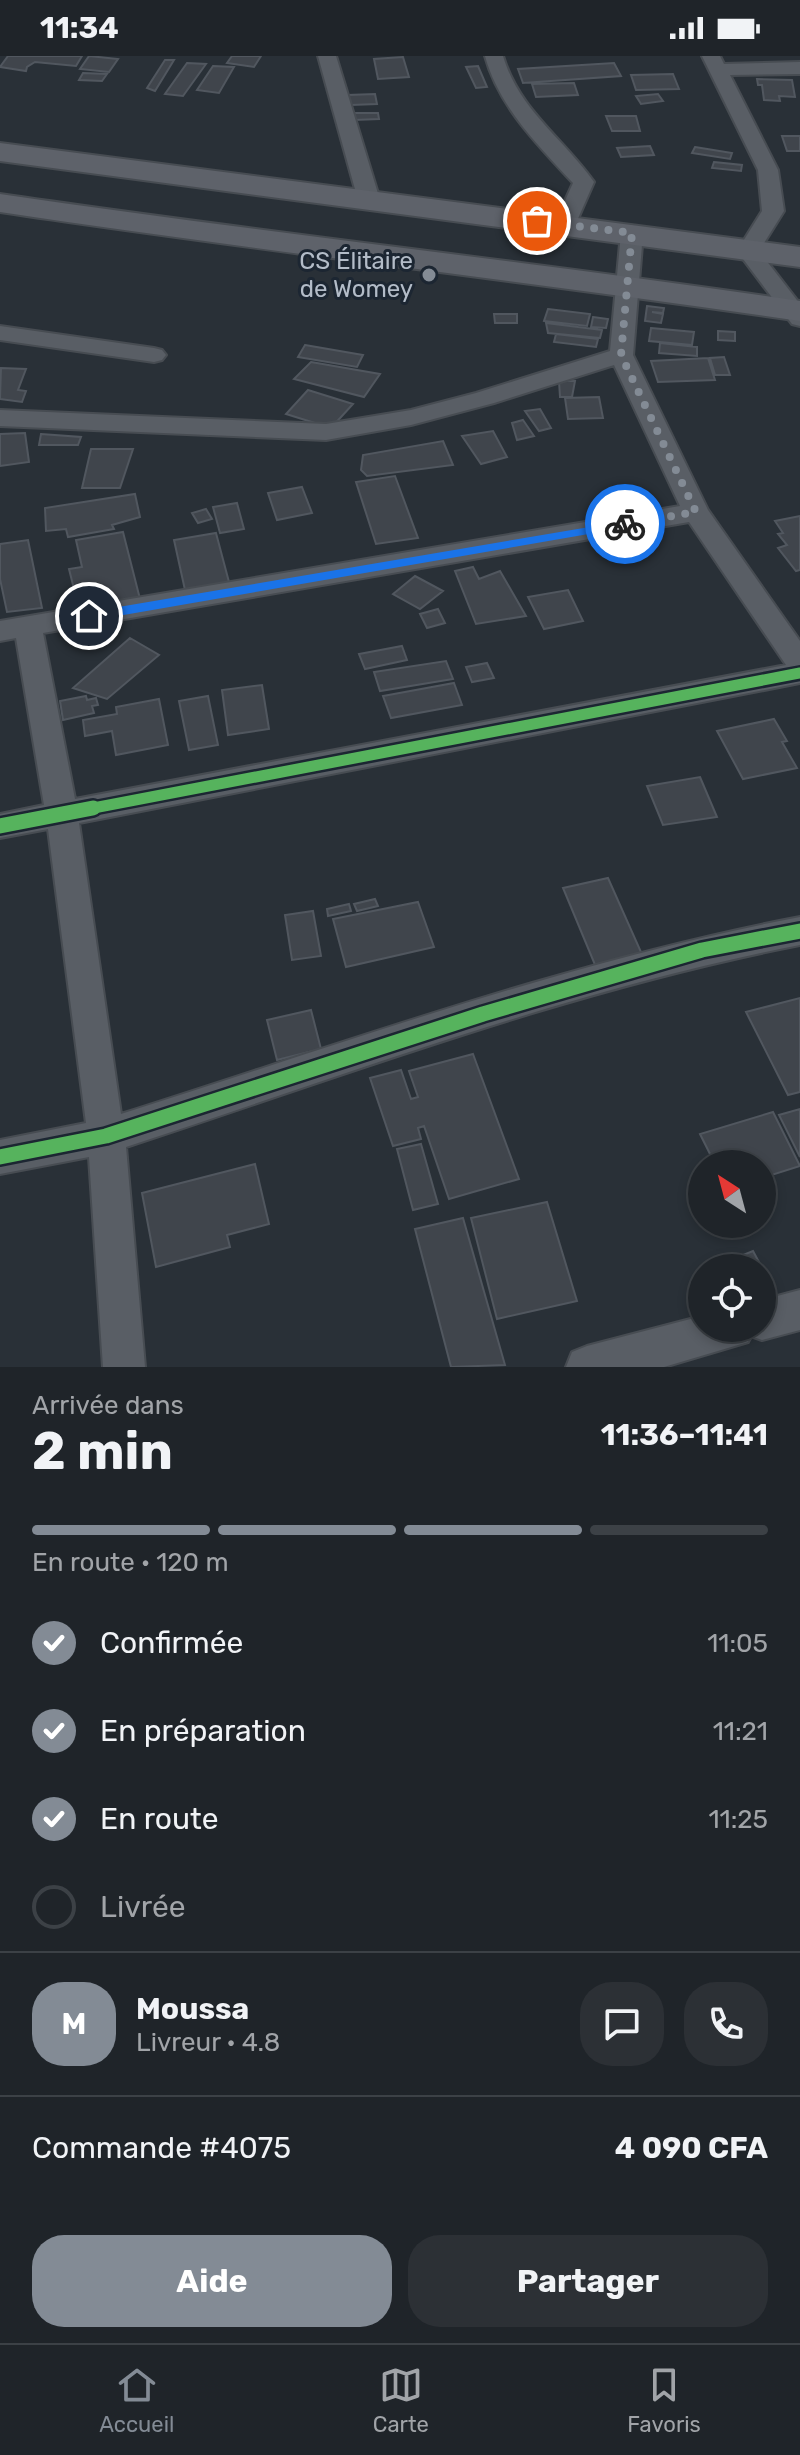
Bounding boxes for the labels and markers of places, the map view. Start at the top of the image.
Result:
pin [503,187,571,255]
place label: CS Élitaire de Womey [299,247,413,303]
marker: CS Élitaire de Womey [420,266,438,284]
pin [55,582,123,650]

